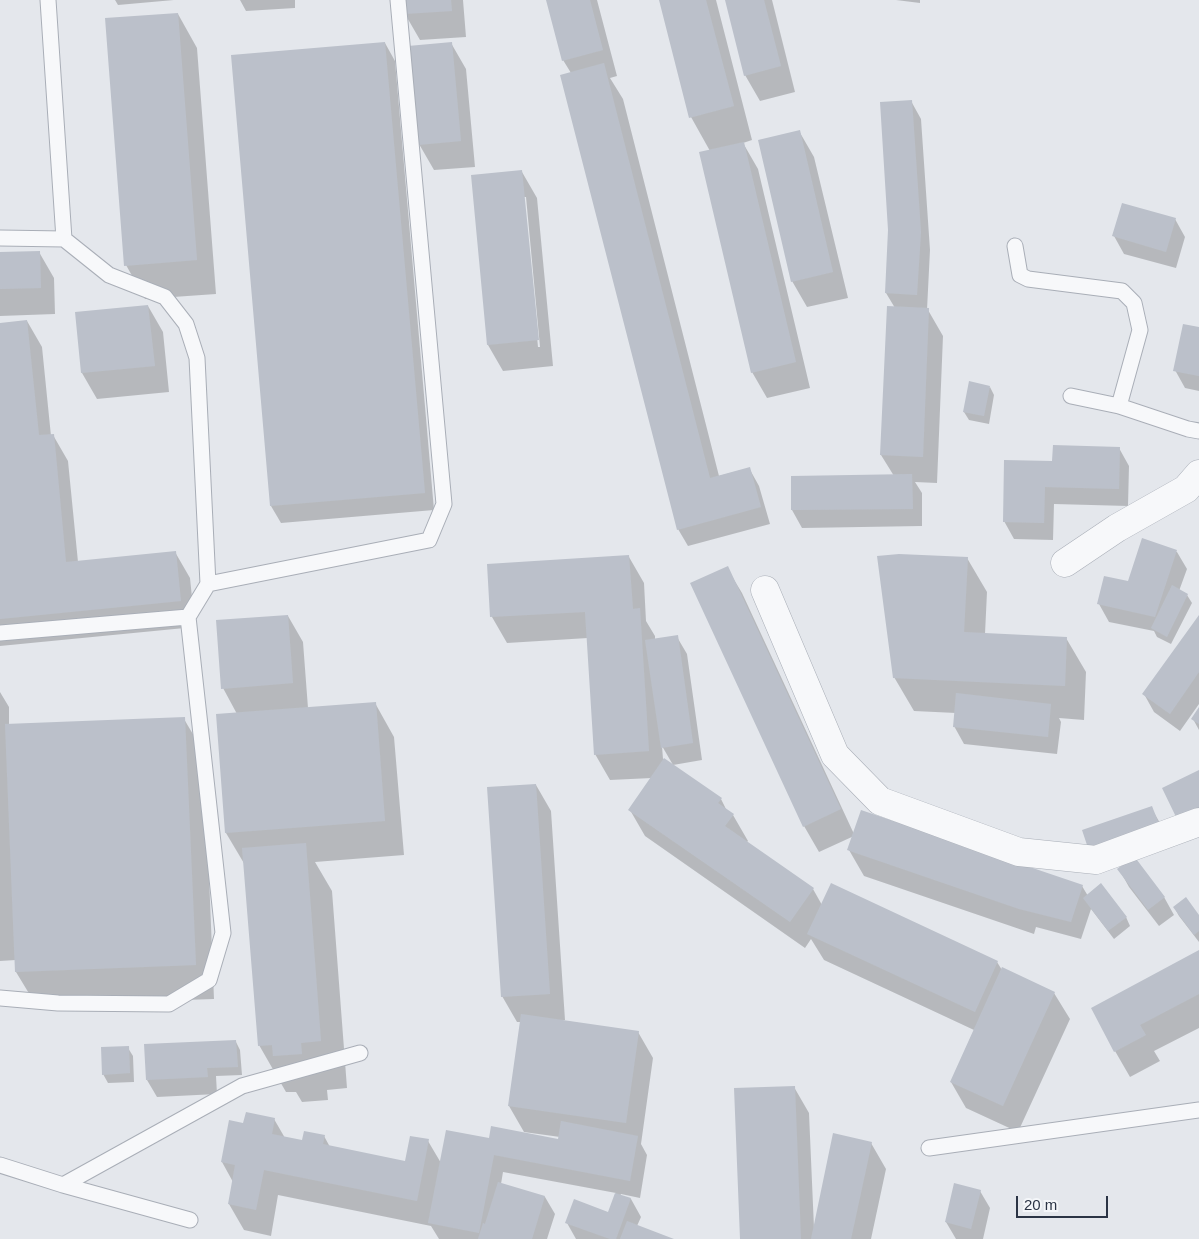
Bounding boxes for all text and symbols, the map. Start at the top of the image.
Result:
scale bar [1019,1186,1112,1218]
text: 20 m [1024,1196,1057,1213]

